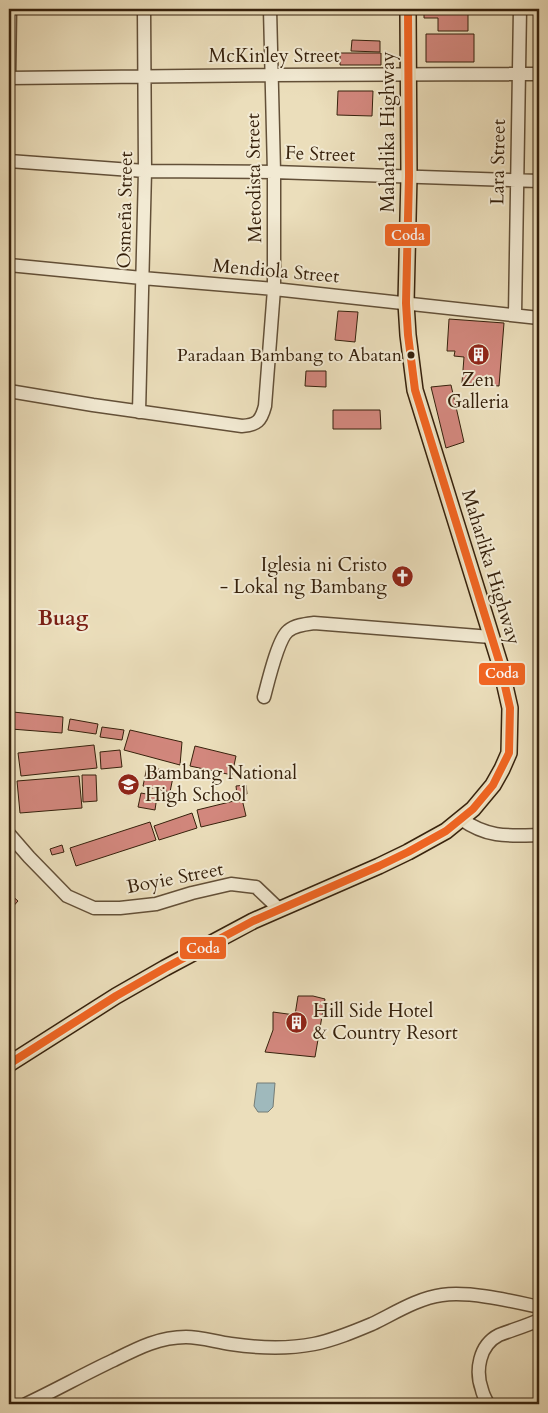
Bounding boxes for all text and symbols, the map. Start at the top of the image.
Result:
street label: McKinley Street [208,43,340,69]
street label: Maharlika Highway [375,51,401,213]
street label: Metodista Street [240,113,268,243]
street label: Lara Street [484,119,512,205]
street label: Fe Street [284,140,356,168]
street label: Osmeña Street [111,151,139,269]
line badge: Coda [384,223,431,247]
text: Coda [391,226,425,245]
street label: Mendiola Street [212,253,340,289]
building icon: Zen Galleria [466,342,490,366]
place label: Paradaan Bambang to Abatan [177,343,403,368]
marker: Paradaan Bambang to Abatan [406,350,416,360]
place label: Zen Galleria [447,367,509,415]
street label: Maharlika Highway [455,486,527,648]
place label: Iglesia ni Cristo - Lokal ng Bambang [220,552,387,600]
church icon: Iglesia ni Cristo - Lokal ng Bambang [391,564,415,588]
district label: Buag [38,604,89,633]
line badge: Coda [478,662,526,686]
text: Coda [485,664,519,683]
place label: Bambang National High School [145,760,297,808]
school or university icon: Bambang National High School [117,772,141,796]
street label: Boyie Street [124,856,226,900]
line badge: Coda [179,936,227,960]
text: Coda [186,939,220,958]
place label: Hill Side Hotel & Country Resort [313,998,458,1046]
building icon: Hill Side Hotel & Country Resort [285,1010,309,1034]

